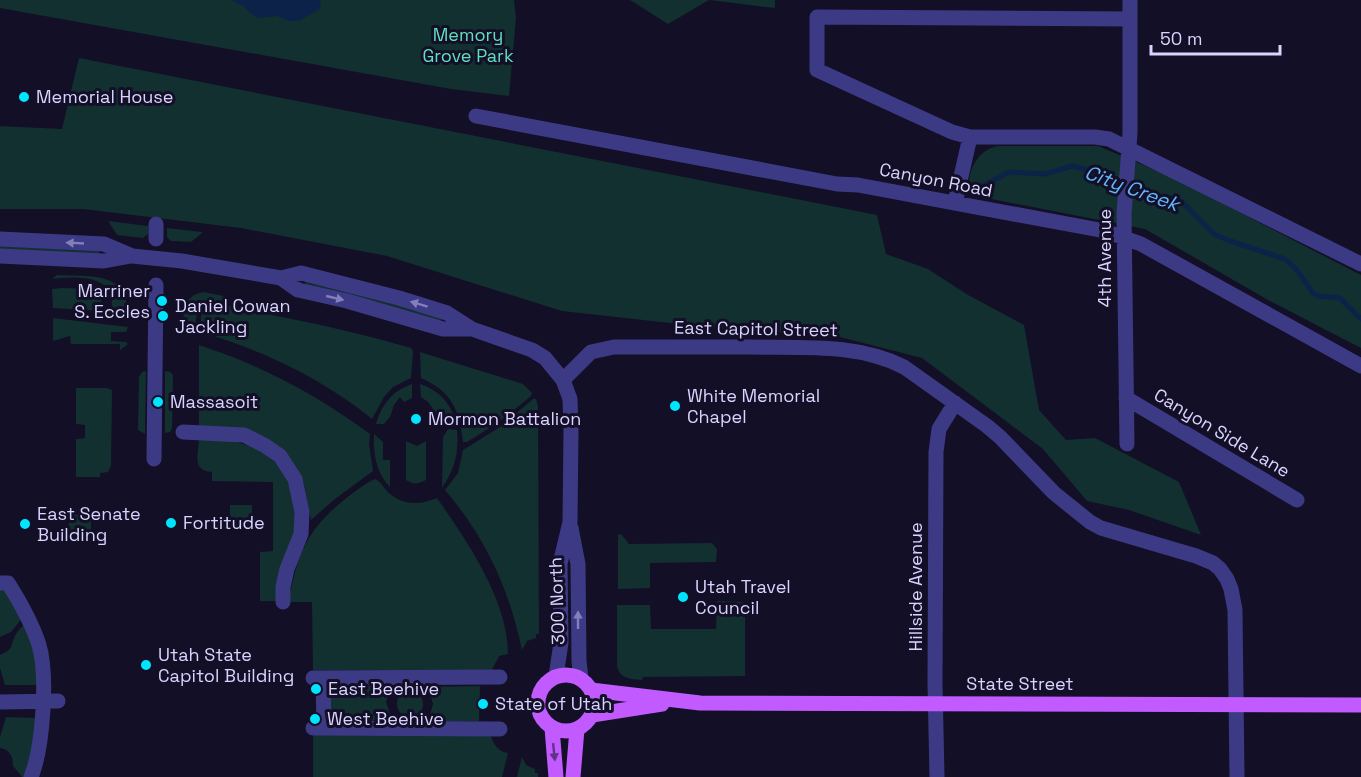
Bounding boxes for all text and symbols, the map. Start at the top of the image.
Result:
scale bar [1151,18,1280,56]
park label: Memory Grove Park [422,23,514,67]
text: 50 m [1160,27,1202,50]
place label: Memorial House [36,85,174,108]
marker: Memorial House [17,90,31,104]
street label: Canyon Road [878,157,995,202]
water label: City Creek [1081,159,1185,218]
street label: 4th Avenue [1093,209,1116,307]
one-way arrow [66,238,85,247]
place label: Marriner S. Eccles [74,279,150,323]
marker: Marriner S. Eccles [155,294,169,308]
place label: Daniel Cowan Jackling [175,294,291,338]
one-way arrow [325,294,344,304]
one-way arrow [410,299,428,308]
marker: Daniel Cowan Jackling [156,309,170,323]
street label: East Capitol Street [674,316,838,341]
street label: Canyon Side Lane [1150,383,1295,482]
place label: White Memorial Chapel [687,384,820,428]
place label: Massasoit [170,390,258,413]
marker: Massasoit [151,395,165,409]
marker: White Memorial Chapel [668,399,682,413]
place label: Mormon Battalion [428,407,581,430]
marker: Mormon Battalion [409,412,423,426]
place label: East Senate Building [37,502,141,546]
place label: Fortitude [183,511,265,534]
marker: Fortitude [164,516,178,530]
marker: East Senate Building [18,517,32,531]
street label: Hillside Avenue [904,522,927,652]
street label: 300 North [543,557,570,645]
place label: Utah Travel Council [695,575,791,619]
marker: Utah Travel Council [676,590,690,604]
one-way arrow [573,611,583,630]
place label: Utah State Capitol Building [158,643,294,687]
marker: Utah State Capitol Building [139,658,153,672]
street label: State Street [966,672,1074,695]
place label: East Beehive [328,677,439,700]
marker: East Beehive [309,682,323,696]
place label: State of Utah [495,692,612,715]
marker: State of Utah [476,697,490,711]
place label: West Beehive [327,707,444,730]
marker: West Beehive [308,712,322,726]
one-way arrow [549,743,559,762]

